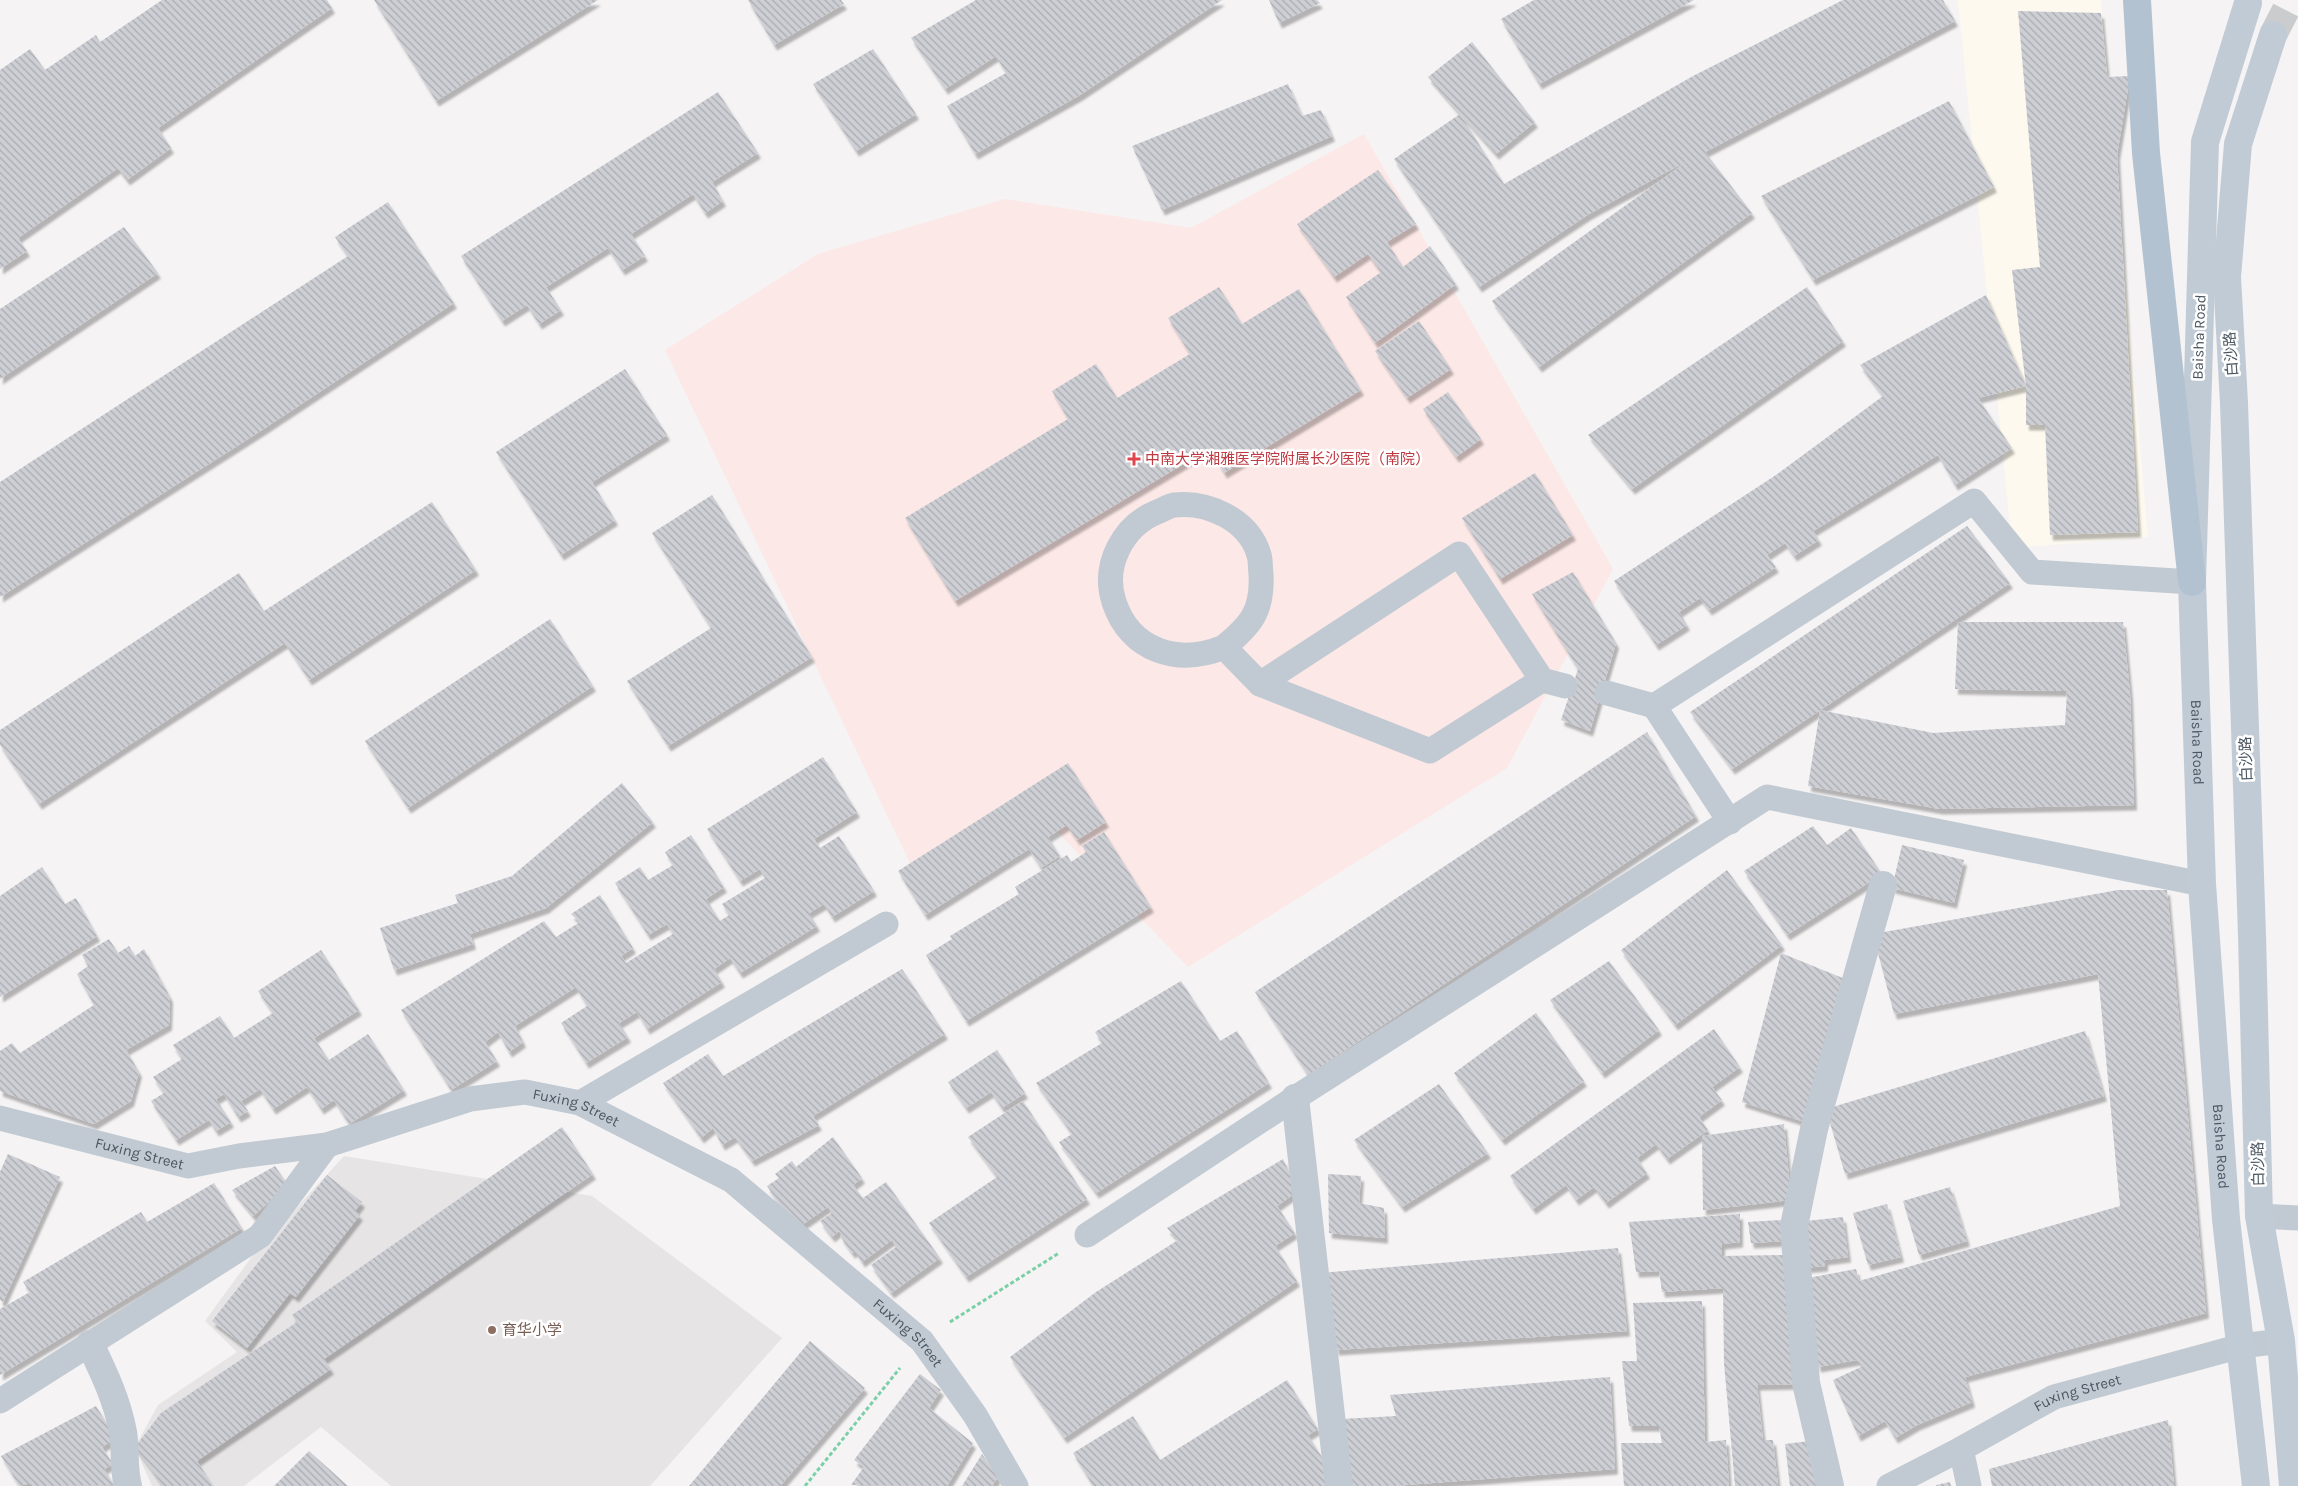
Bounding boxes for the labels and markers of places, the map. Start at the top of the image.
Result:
place label: 中南大学湘雅医学院附属长沙医院（南院） [1145,450,1430,468]
marker: 中南大学湘雅医学院附属长沙医院（南院） [1127,452,1141,466]
place label: 育华小学 [502,1321,562,1339]
marker: 育华小学 [486,1324,498,1336]

